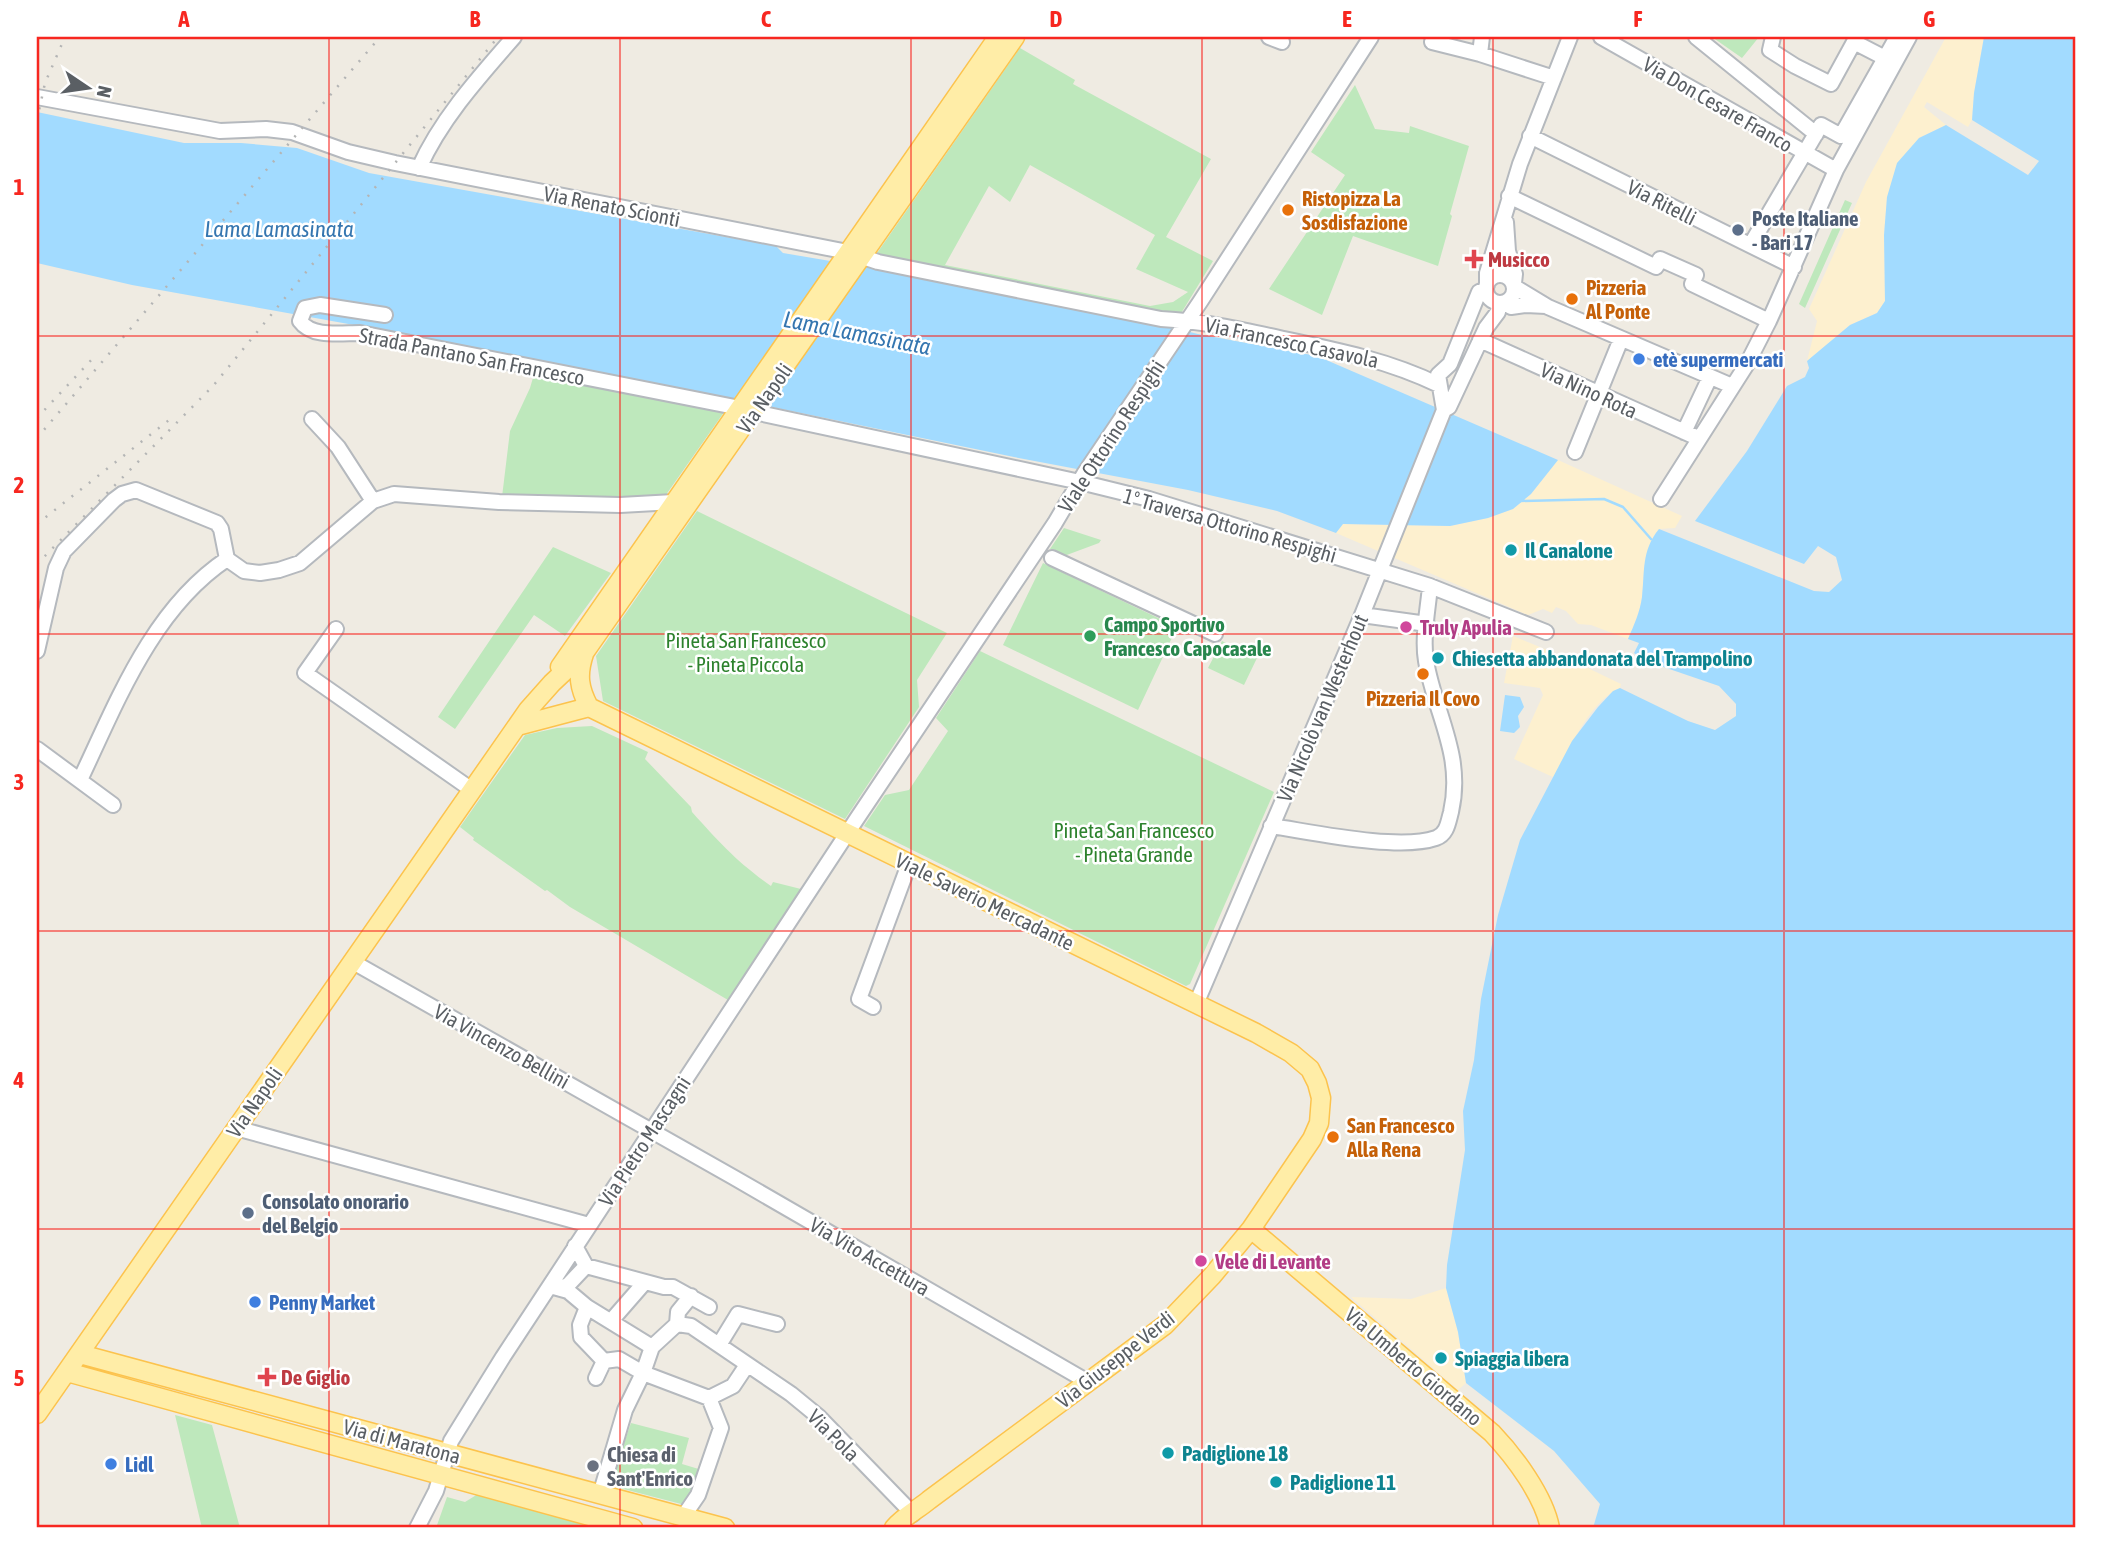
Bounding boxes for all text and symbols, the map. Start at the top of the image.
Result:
text: A [177,6,190,32]
text: B [470,6,481,32]
text: C [761,6,772,32]
text: D [1050,6,1063,32]
text: E [1342,6,1352,32]
text: F [1633,6,1643,32]
text: G [1923,6,1935,32]
street label: Via Don Cesare Franco [1639,51,1797,157]
north arrow [52,52,122,122]
text: N [93,84,117,100]
text: 1 [14,174,25,200]
street label: Via Ritelli [1623,174,1701,230]
street label: Via Renato Scionti [542,181,682,231]
place label: Ristopizza La Sosdisfazione [1302,186,1408,234]
marker: Ristopizza La Sosdisfazione [1280,202,1296,218]
place label: Poste Italiane - Bari 17 [1752,206,1859,254]
water label: Lama Lamasinata [204,216,354,242]
marker: Poste Italiane - Bari 17 [1730,222,1746,238]
place label: Musicco [1488,247,1550,271]
marker: Musicco [1466,251,1482,267]
place label: Pizzeria Al Ponte [1585,275,1650,323]
marker: Pizzeria Al Ponte [1564,291,1580,307]
water label: Lama Lamasinata [781,306,933,360]
street label: Via Francesco Casavola [1203,312,1381,372]
street label: Strada Pantano San Francesco [357,322,587,390]
place label: etè supermercati [1653,347,1783,371]
marker: etè supermercati [1631,351,1647,367]
street label: Viale Ottorino Respighi [1053,355,1169,517]
street label: Via Nino Rota [1537,357,1641,423]
street label: Via Napoli [731,358,797,438]
text: 2 [14,472,24,498]
street label: 1° Traversa Ottorino Respighi [1121,483,1339,567]
place label: Il Canalone [1525,538,1613,562]
marker: Il Canalone [1503,542,1519,558]
street label: Via Nicolò van Westerhout [1272,611,1372,805]
place label: Campo Sportivo Francesco Capocasale [1104,612,1272,660]
place label: Truly Apulia [1420,615,1512,639]
marker: Truly Apulia [1398,619,1414,635]
park label: Pineta San Francesco - Pineta Piccola [666,628,826,676]
marker: Campo Sportivo Francesco Capocasale [1082,628,1098,644]
place label: Chiesetta abbandonata del Trampolino [1452,646,1753,670]
marker: Chiesetta abbandonata del Trampolino [1430,650,1446,666]
marker: Pizzeria Il Covo [1415,666,1431,682]
place label: Pizzeria Il Covo [1366,686,1480,710]
text: 3 [14,769,24,795]
park label: Pineta San Francesco - Pineta Grande [1054,818,1214,866]
street label: Viale Saverio Mercadante [892,847,1078,955]
street label: Via Vincenzo Bellini [430,999,574,1093]
street label: Via Napoli [221,1062,287,1142]
text: 4 [13,1067,25,1093]
street label: Via Pietro Mascagni [593,1072,695,1210]
place label: San Francesco Alla Rena [1346,1113,1455,1161]
marker: San Francesco Alla Rena [1325,1129,1341,1145]
place label: Consolato onorario del Belgio [262,1189,409,1237]
marker: Consolato onorario del Belgio [240,1205,256,1221]
street label: Via Vito Accettura [806,1212,934,1300]
place label: Vele di Levante [1214,1249,1331,1273]
marker: Vele di Levante [1193,1253,1209,1269]
place label: Penny Market [269,1290,375,1314]
marker: Penny Market [247,1294,263,1310]
street label: Via Umberto Giordano [1341,1302,1487,1430]
street label: Via Giuseppe Verdi [1051,1305,1179,1413]
place label: Spiaggia libera [1455,1346,1569,1370]
marker: Spiaggia libera [1433,1350,1449,1366]
text: 5 [14,1365,25,1391]
place label: De Giglio [281,1365,351,1389]
marker: De Giglio [259,1369,275,1385]
street label: Via Pola [803,1404,865,1466]
street label: Via di Maratona [341,1414,463,1468]
place label: Padiglione 18 [1182,1441,1288,1465]
place label: Chiesa di Sant'Enrico [607,1442,693,1490]
marker: Padiglione 18 [1160,1445,1176,1461]
place label: Lidl [125,1452,154,1476]
marker: Lidl [103,1456,119,1472]
marker: Chiesa di Sant'Enrico [585,1458,601,1474]
place label: Padiglione 11 [1290,1470,1396,1494]
marker: Padiglione 11 [1268,1474,1284,1490]

